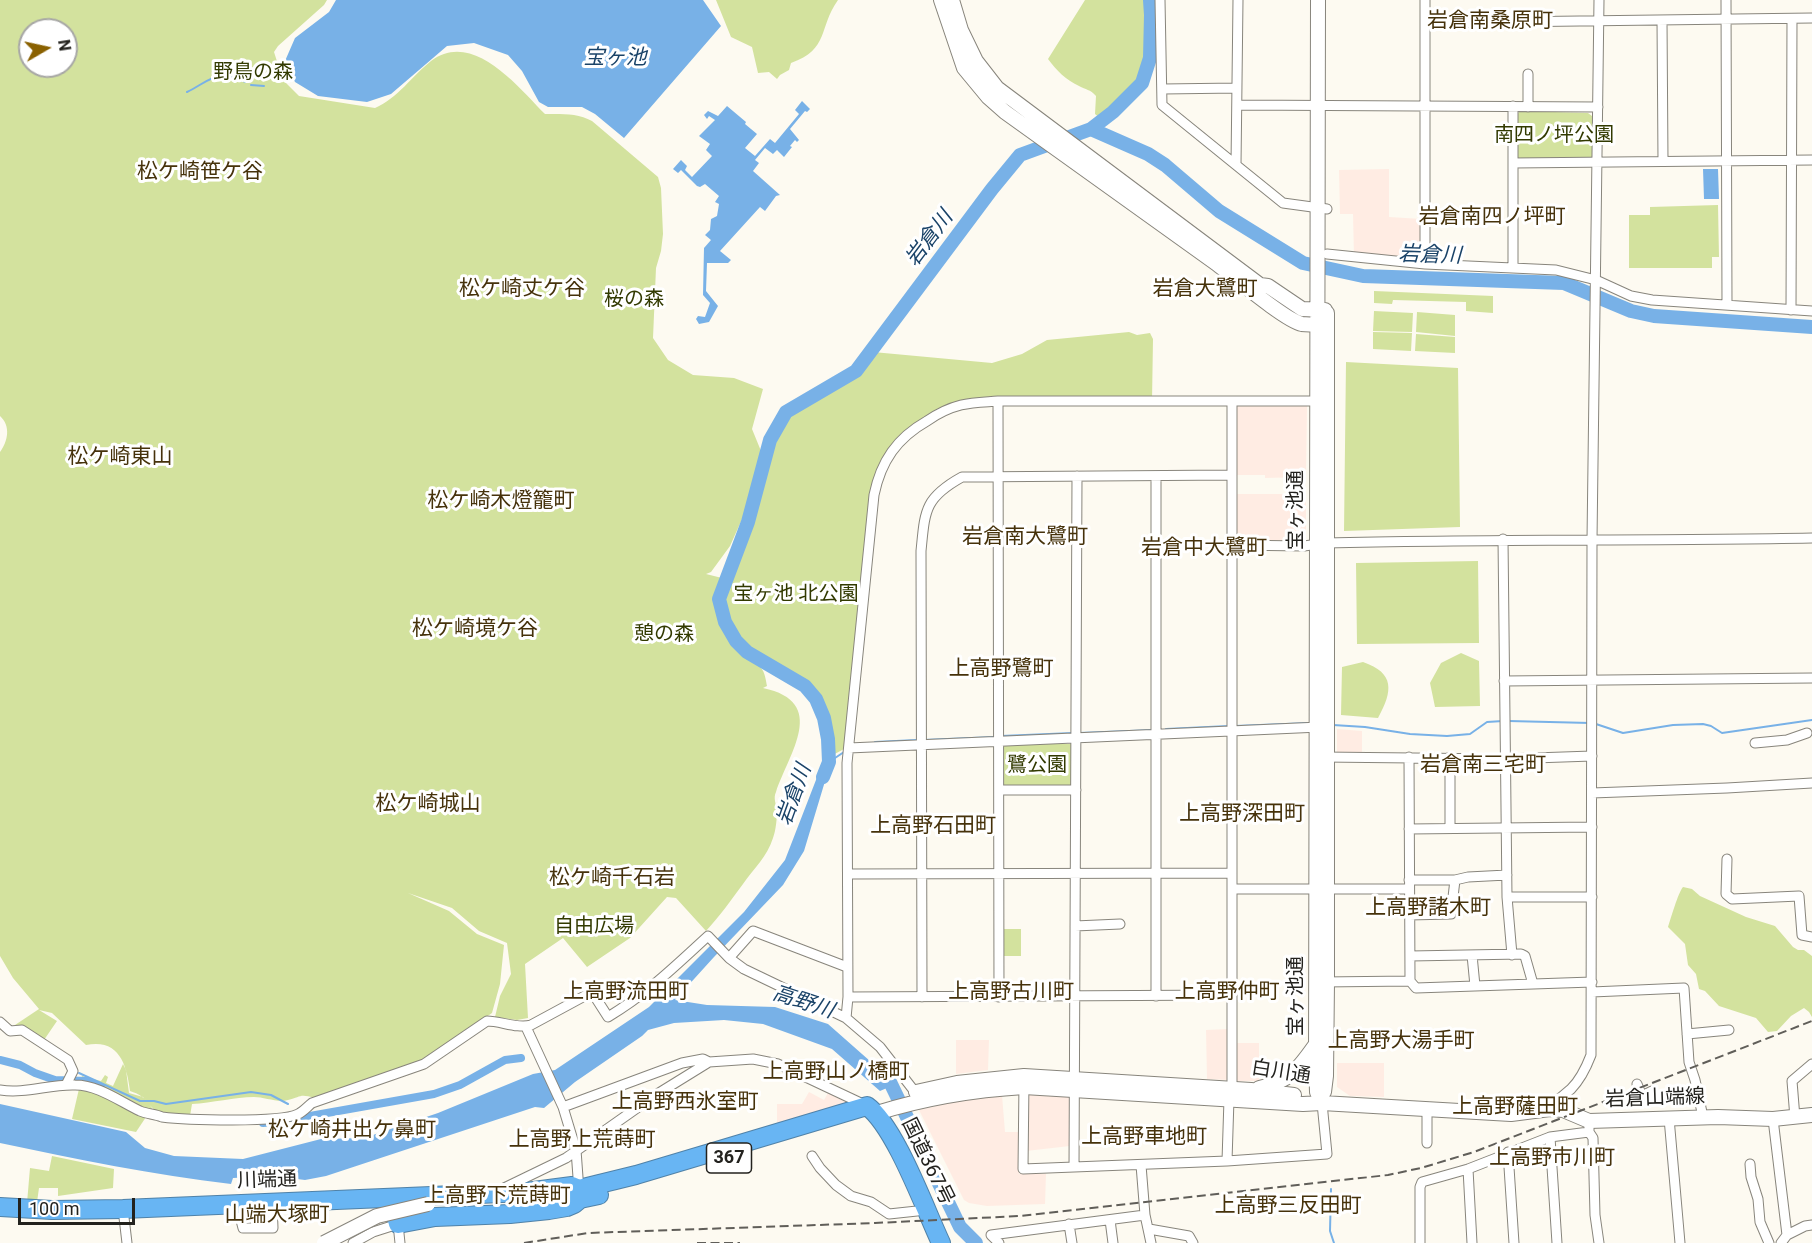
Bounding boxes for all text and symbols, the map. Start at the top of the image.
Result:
district label: 岩倉南桑原町 [1427,9,1553,35]
north arrow [18,18,78,78]
text: N [54,38,75,52]
water label: 宝ヶ池 [584,46,646,72]
park label: 野鳥の森 [213,61,293,85]
park label: 南四ノ坪公園 [1494,124,1614,148]
district label: 松ケ崎笹ケ谷 [137,160,263,186]
district label: 岩倉南四ノ坪町 [1419,205,1565,231]
water label: 岩倉川 [901,206,959,272]
water label: 岩倉川 [1398,242,1462,270]
district label: 松ケ崎丈ケ谷 [459,277,585,303]
district label: 岩倉大鷺町 [1153,277,1257,303]
park label: 桜の森 [604,288,664,312]
district label: 松ケ崎東山 [68,445,172,471]
street label: 宝ヶ池通 [1285,470,1309,550]
district label: 松ケ崎木燈籠町 [428,489,574,515]
district label: 岩倉南大鷺町 [962,525,1088,551]
district label: 岩倉中大鷺町 [1141,536,1267,562]
park label: 宝ヶ池 北公園 [734,583,858,607]
district label: 松ケ崎境ケ谷 [412,617,538,643]
park label: 憩の森 [634,623,694,647]
district label: 上高野鷺町 [949,657,1053,683]
district label: 岩倉南三宅町 [1420,753,1546,779]
park label: 鷺公園 [1007,754,1067,778]
water label: 岩倉川 [772,761,818,829]
district label: 松ケ崎城山 [376,792,480,818]
district label: 上高野深田町 [1179,802,1305,828]
district label: 上高野石田町 [870,814,996,840]
district label: 松ケ崎千石岩 [549,866,675,892]
district label: 上高野諸木町 [1365,896,1491,922]
park label: 自由広場 [554,915,634,939]
street label: 宝ヶ池通 [1285,956,1309,1036]
district label: 上高野流田町 [563,980,689,1006]
district label: 上高野古川町 [948,980,1074,1006]
district label: 上高野仲町 [1175,980,1279,1006]
water label: 高野川 [769,981,837,1025]
district label: 上高野大湯手町 [1328,1029,1474,1055]
street label: 白川通 [1249,1056,1313,1090]
district label: 上高野山ノ橋町 [763,1060,909,1086]
street label: 岩倉山端線 [1605,1085,1705,1113]
district label: 上高野西氷室町 [612,1090,758,1116]
district label: 上高野薩田町 [1452,1095,1578,1121]
street label: 国道367号 [896,1115,958,1209]
district label: 松ケ崎井出ケ鼻町 [268,1118,436,1144]
district label: 上高野車地町 [1081,1125,1207,1151]
district label: 上高野上荒蒔町 [509,1128,655,1154]
road number: 367 [706,1143,752,1173]
district label: 上高野市川町 [1489,1146,1615,1172]
street label: 川端通 [237,1168,297,1194]
district label: 上高野下荒蒔町 [424,1184,570,1210]
scale bar [21,1186,138,1224]
district label: 上高野三反田町 [1215,1194,1361,1220]
text: 100 m [29,1198,80,1219]
district label: 山端大塚町 [225,1203,329,1229]

